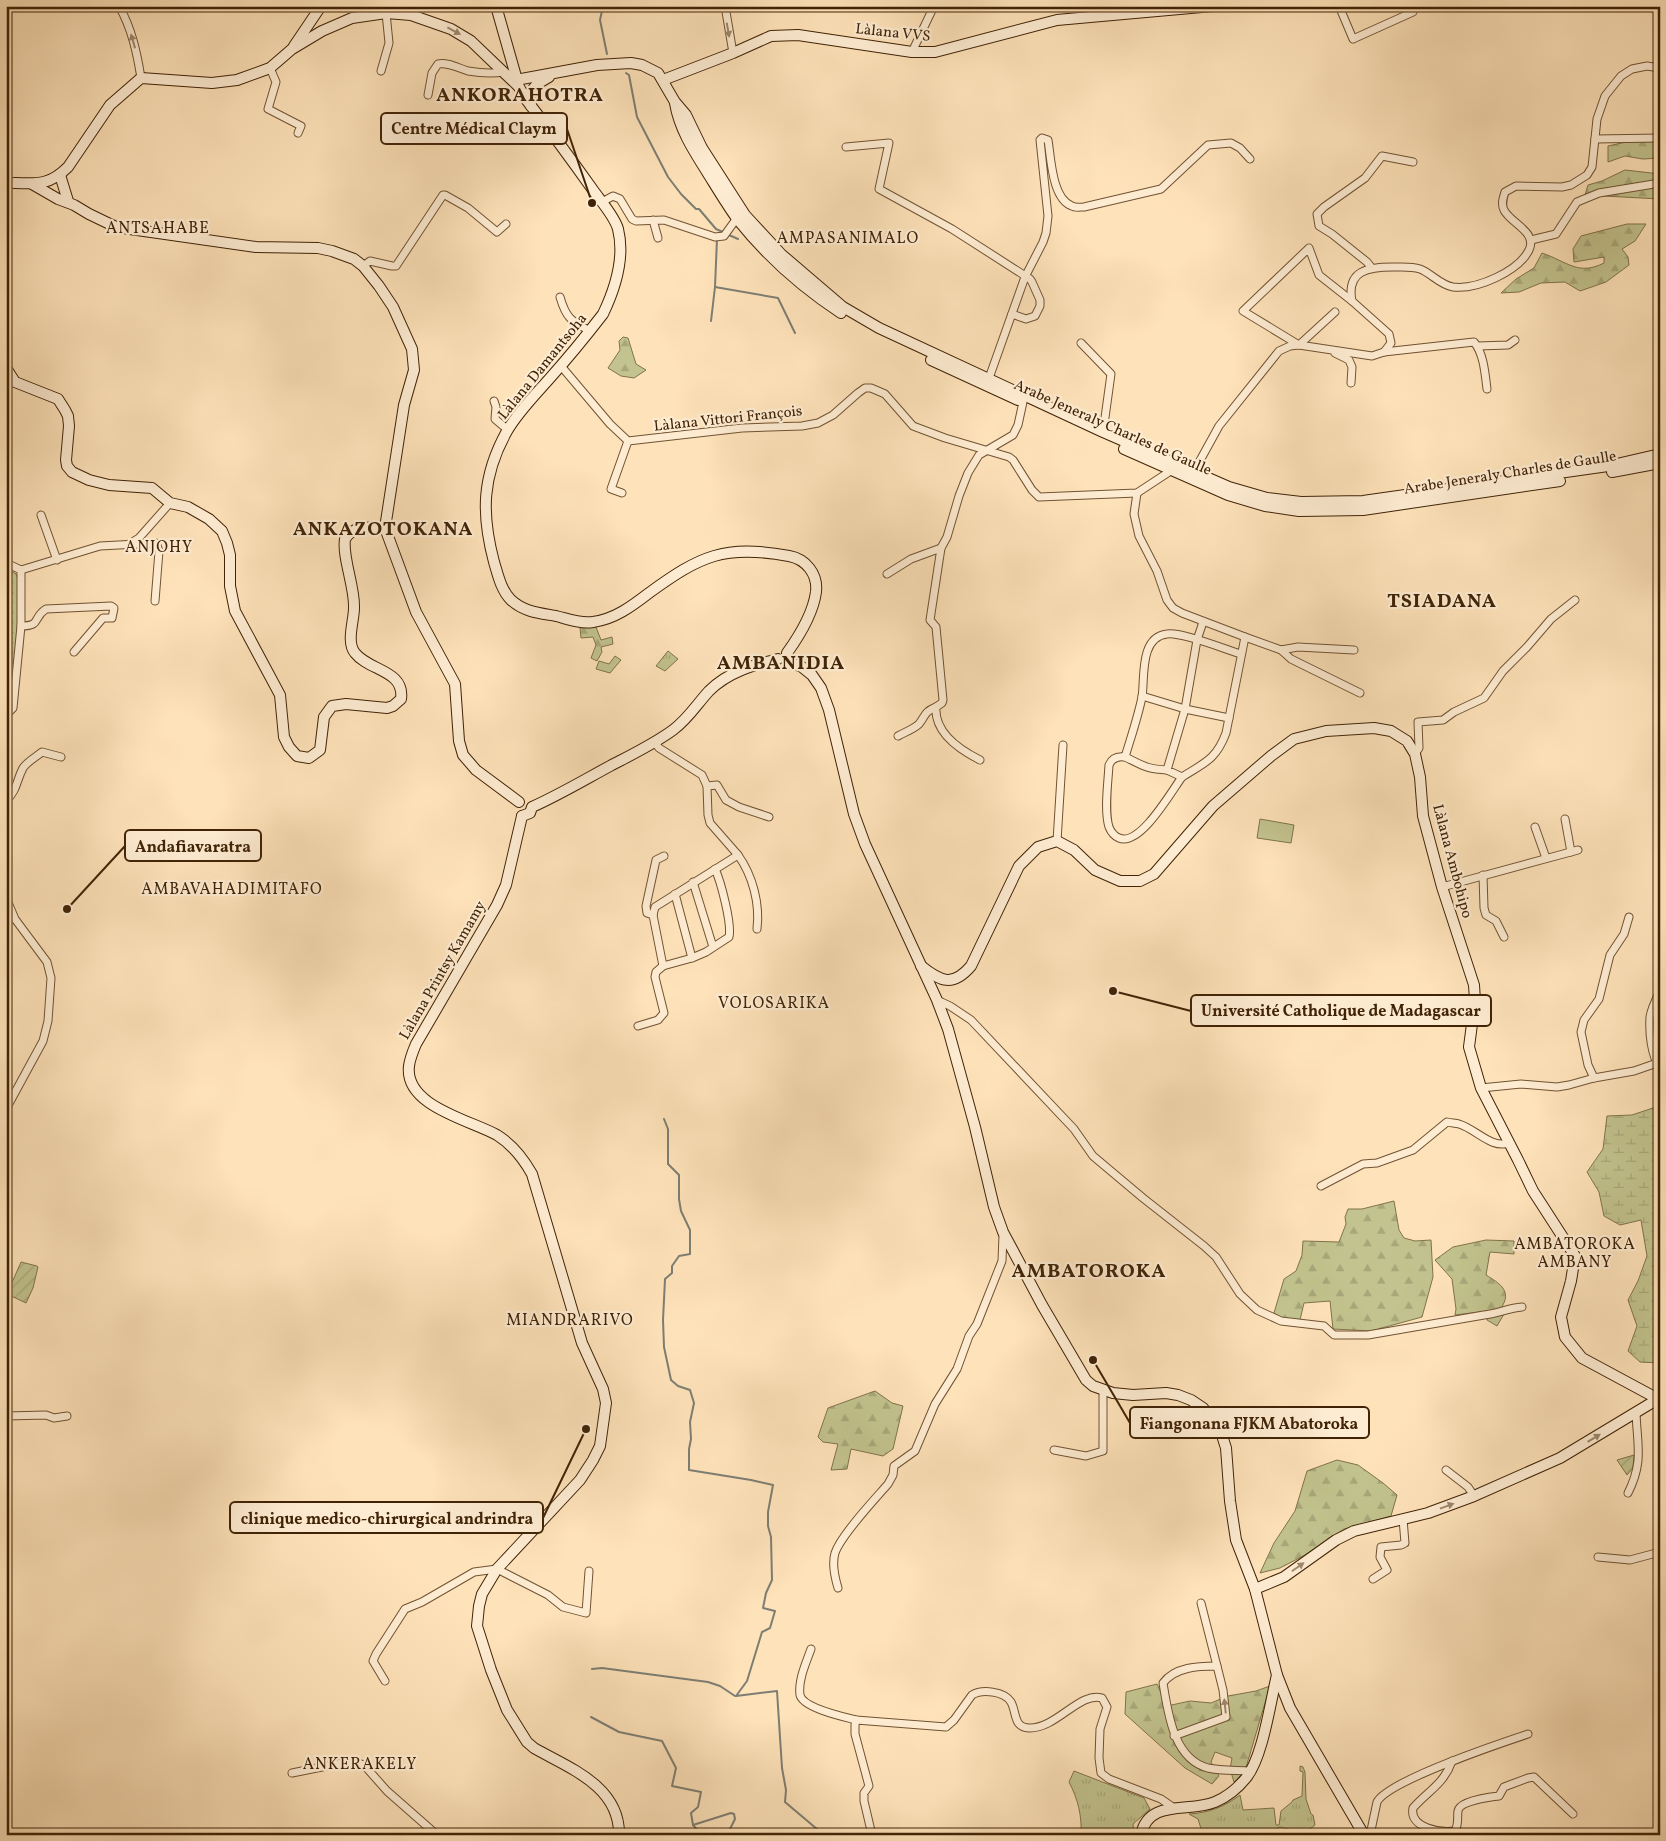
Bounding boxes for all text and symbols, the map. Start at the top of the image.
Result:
street label: Làlana VVS [854,19,931,48]
one-way arrow [725,22,733,38]
one-way arrow [446,27,461,35]
one-way arrow [129,34,137,49]
district label: ANKORAHOTRA [436,82,604,110]
callout: Centre Médical Claym [381,113,567,144]
text: Centre Médical Claym [391,119,557,141]
district label: ANTSAHABE [106,218,210,240]
district label: AMPASANIMALO [777,228,919,250]
street label: Làlana Damantsoha [494,309,593,425]
street label: Arabe Jeneraly Charles de Gaulle [1010,375,1215,482]
street label: Làlana Vittori François [653,401,803,438]
street label: Arabe Jeneraly Charles de Gaulle [1403,446,1618,501]
district label: ANKAZOTOKANA [293,516,473,544]
district label: ANJOHY [125,537,193,559]
district label: TSIADANA [1387,588,1497,616]
district label: AMBANIDIA [717,650,845,678]
street label: Làlana Ambohipo [1426,802,1477,921]
callout: Andafiavaratra [125,830,261,861]
text: Andafiavaratra [135,837,251,859]
district label: AMBAVAHADIMITAFO [141,879,323,901]
street label: Làlana Printsy Kamamy [395,898,492,1044]
district label: VOLOSARIKA [718,993,830,1015]
callout: Université Catholique de Madagascar [1191,995,1491,1026]
text: Université Catholique de Madagascar [1201,1001,1481,1023]
district label: AMBATOROKA AMBANY [1514,1234,1636,1274]
district label: AMBATOROKA [1012,1258,1166,1286]
district label: MIANDRARIVO [506,1310,634,1332]
callout: Fiangonana FJKM Abatoroka [1130,1407,1369,1438]
text: Fiangonana FJKM Abatoroka [1140,1414,1359,1436]
one-way arrow [1587,1434,1600,1443]
callout: clinique medico-chirurgical andrindra [230,1502,543,1533]
one-way arrow [1439,1502,1454,1509]
text: clinique medico-chirurgical andrindra [241,1509,534,1531]
one-way arrow [1291,1562,1305,1572]
one-way arrow [1221,1698,1229,1714]
district label: ANKERAKELY [303,1754,417,1776]

